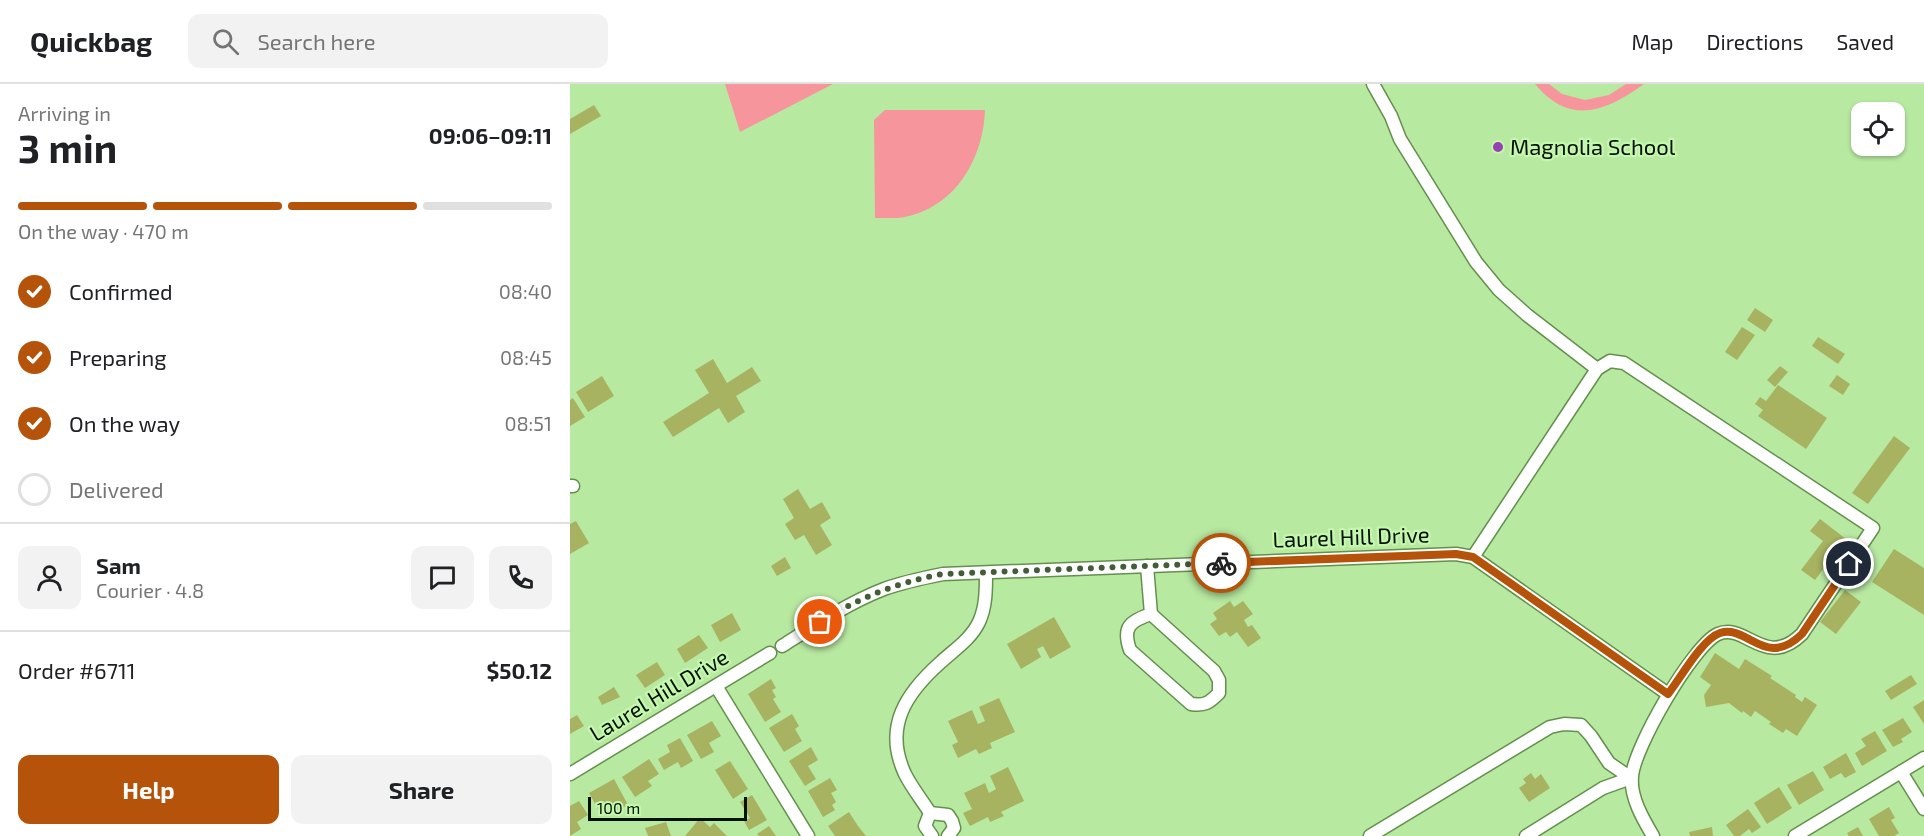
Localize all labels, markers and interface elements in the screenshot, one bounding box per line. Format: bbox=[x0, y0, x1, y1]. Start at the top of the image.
search box bbox=[188, 14, 608, 68]
text: Quickbag bbox=[30, 24, 152, 58]
icon: search bbox=[209, 25, 242, 58]
text: Search here bbox=[257, 28, 376, 54]
text: Map bbox=[1631, 29, 1674, 54]
text: Directions bbox=[1707, 29, 1803, 54]
text: Saved bbox=[1836, 29, 1894, 54]
text: Arriving in bbox=[18, 101, 111, 125]
map controls bbox=[1851, 102, 1905, 156]
button: locate bbox=[1851, 102, 1905, 156]
text: 09:06–09:11 bbox=[429, 122, 552, 148]
text: 3 min bbox=[18, 124, 117, 171]
place label: Magnolia School bbox=[1510, 133, 1676, 159]
marker: Magnolia School bbox=[1491, 140, 1505, 154]
text: On the way · 470 m bbox=[18, 219, 189, 243]
icon: check bbox=[18, 275, 51, 308]
text: Confirmed bbox=[69, 278, 173, 304]
text: 08:40 bbox=[499, 279, 552, 303]
icon: check bbox=[18, 341, 51, 374]
text: Preparing bbox=[69, 344, 167, 370]
text: 08:45 bbox=[500, 345, 552, 369]
icon: check bbox=[18, 407, 51, 440]
text: On the way bbox=[69, 410, 180, 436]
text: 08:51 bbox=[504, 411, 552, 435]
text: Delivered bbox=[69, 476, 164, 502]
street label: Laurel Hill Drive bbox=[1272, 520, 1430, 552]
courier bbox=[1191, 533, 1251, 593]
pin bbox=[1823, 538, 1874, 589]
button: person bbox=[18, 546, 81, 609]
button: chat bbox=[411, 546, 474, 609]
button: phone bbox=[489, 546, 552, 609]
icon: bike bbox=[1205, 547, 1238, 580]
icon: home bbox=[1832, 547, 1865, 580]
text: Sam bbox=[96, 552, 141, 578]
text: Courier · 4.8 bbox=[96, 578, 204, 602]
pin bbox=[794, 596, 845, 647]
icon: bag bbox=[803, 605, 836, 638]
street label: Laurel Hill Drive bbox=[585, 643, 732, 746]
text: Order #6711 bbox=[18, 657, 135, 683]
text: $50.12 bbox=[487, 657, 552, 683]
button: Help bbox=[18, 755, 279, 824]
button: Share bbox=[291, 755, 552, 824]
scale bar bbox=[588, 794, 747, 822]
text: 100 m bbox=[597, 798, 640, 817]

